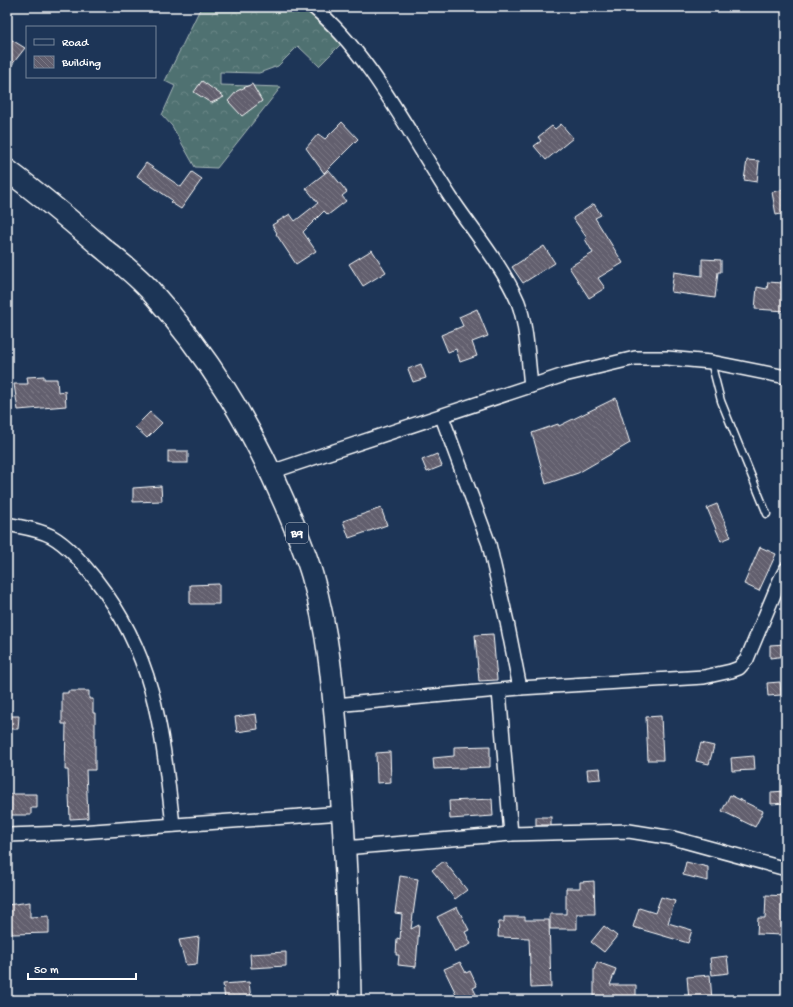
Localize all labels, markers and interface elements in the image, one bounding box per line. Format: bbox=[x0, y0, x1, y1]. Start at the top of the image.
legend bbox=[26, 26, 156, 78]
text: Road bbox=[62, 37, 89, 51]
text: Building bbox=[61, 57, 101, 71]
road number: B9 bbox=[286, 523, 308, 543]
scale bar bbox=[28, 955, 136, 981]
text: 50 m bbox=[34, 964, 59, 978]

